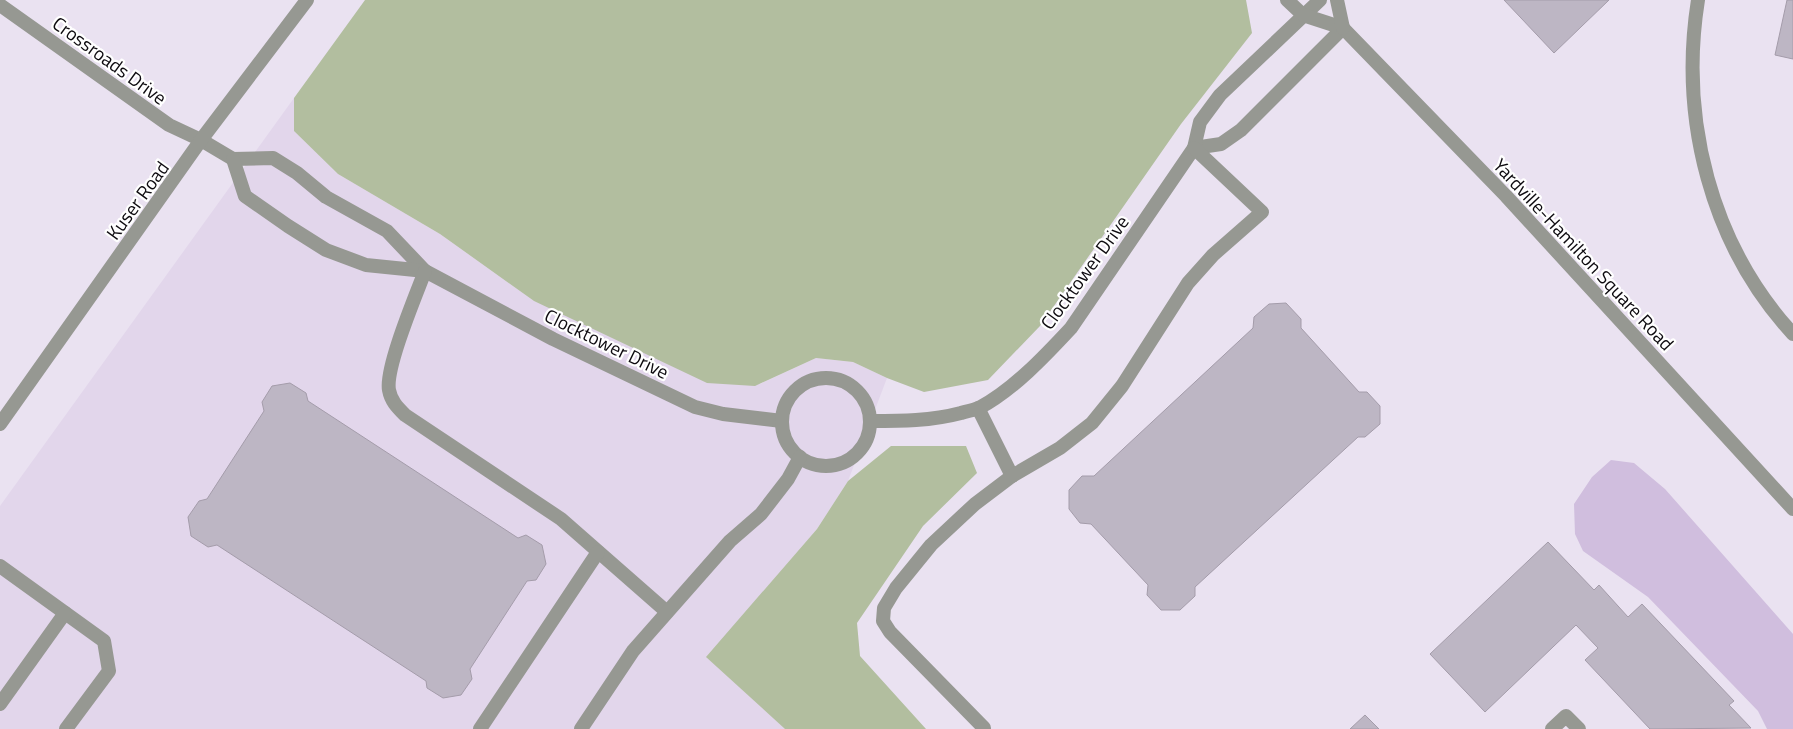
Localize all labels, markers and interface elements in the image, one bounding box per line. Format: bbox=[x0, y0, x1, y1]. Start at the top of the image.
street label: Crossroads Drive bbox=[47, 9, 173, 111]
street label: Yardville-Hamilton Square Road bbox=[1487, 151, 1681, 357]
street label: Kuser Road bbox=[99, 155, 175, 245]
street label: Clocktower Drive bbox=[1033, 209, 1135, 335]
street label: Clocktower Drive bbox=[540, 300, 674, 386]

